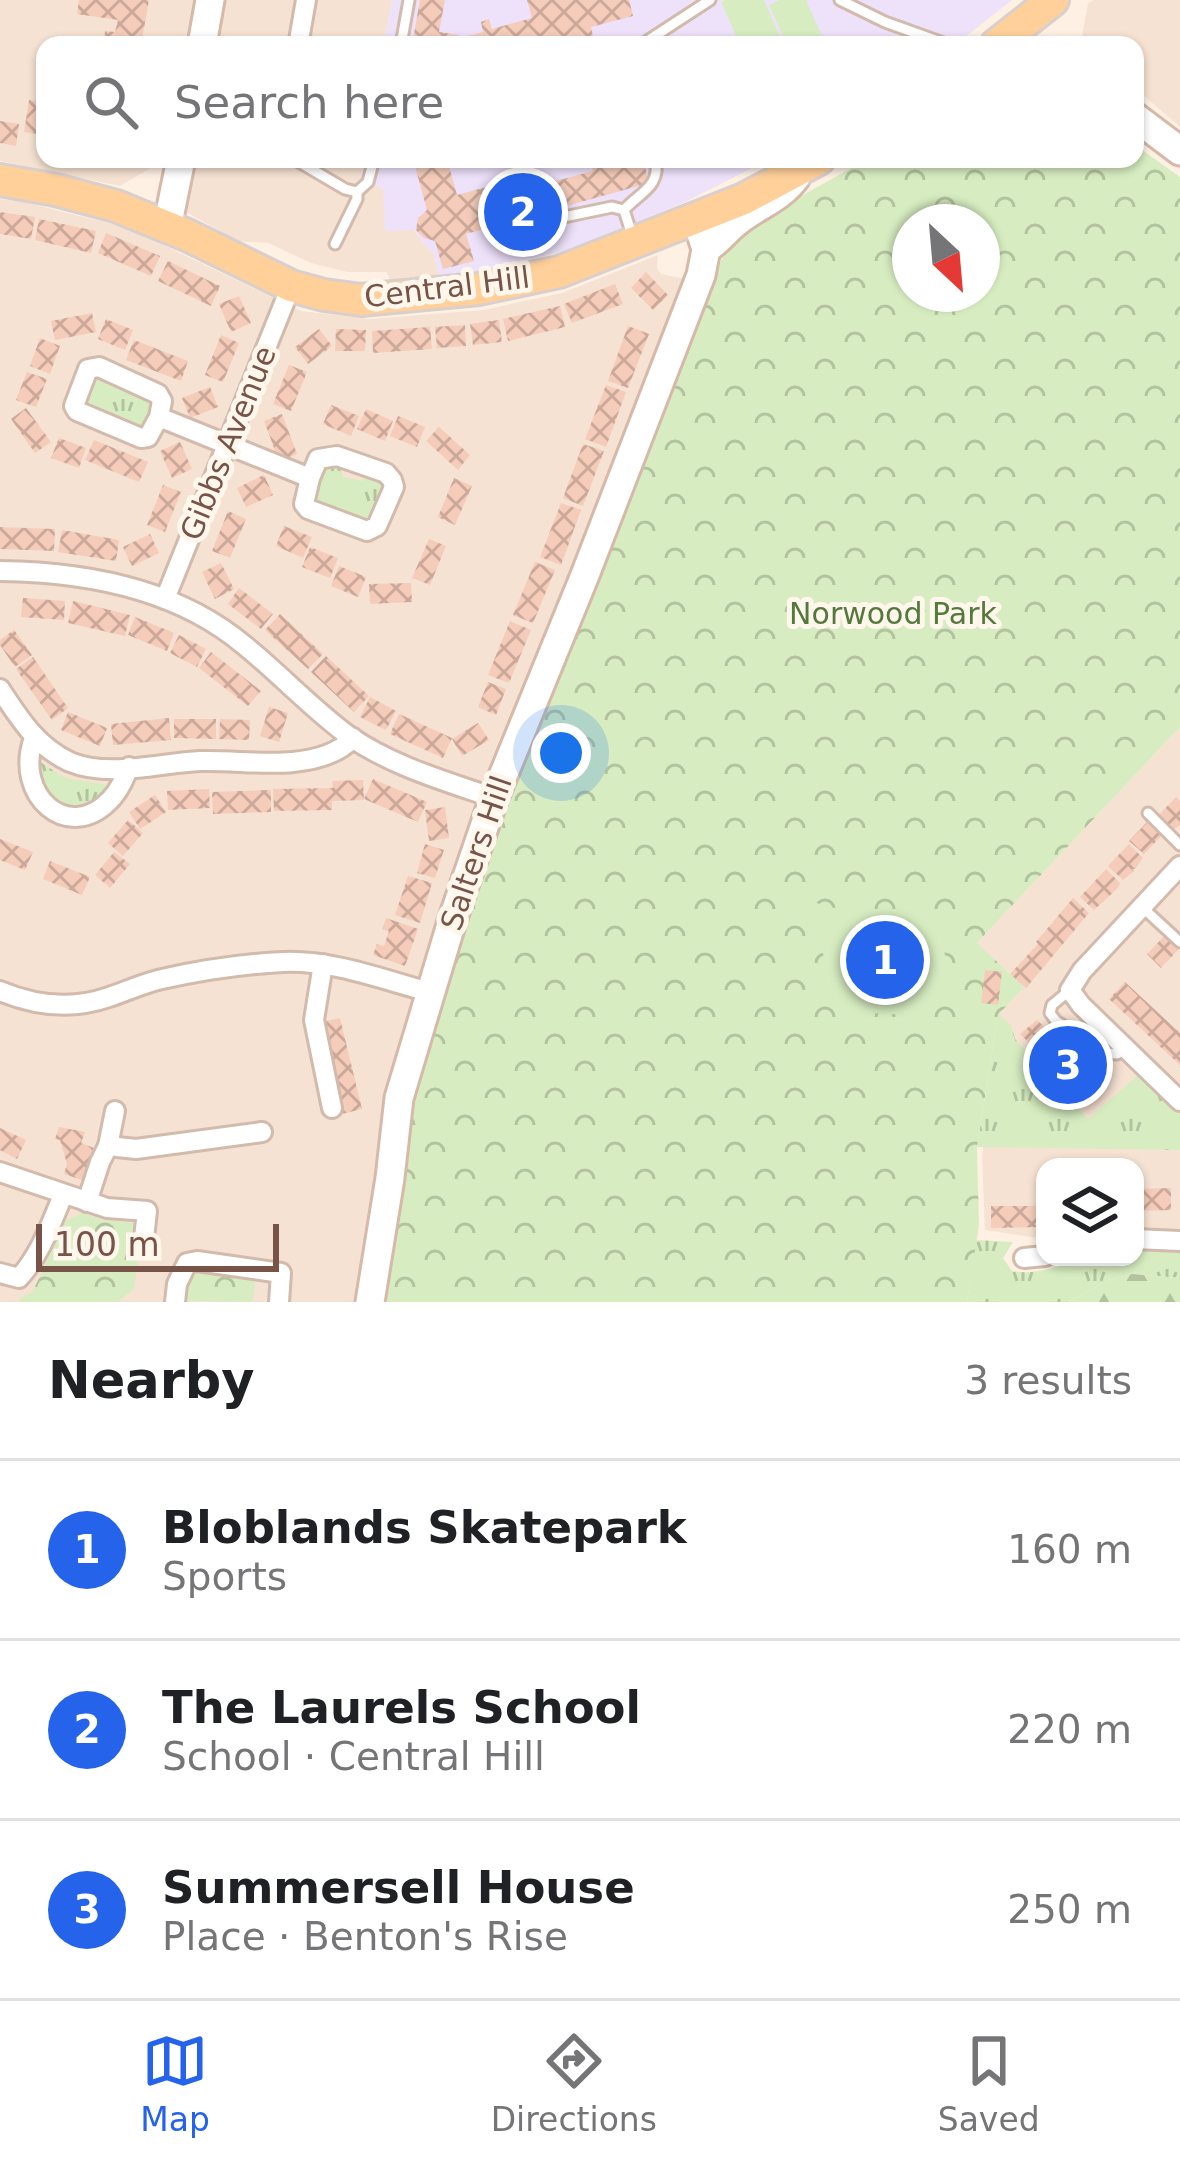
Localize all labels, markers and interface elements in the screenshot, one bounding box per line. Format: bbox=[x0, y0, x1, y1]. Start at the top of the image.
search box bbox=[36, 36, 1144, 168]
icon: search bbox=[78, 69, 144, 135]
text: Search here bbox=[174, 76, 444, 129]
pin: 2 bbox=[484, 167, 562, 257]
north arrow bbox=[892, 204, 1000, 312]
street label: Central Hill bbox=[362, 259, 532, 315]
street label: Gibbs Avenue bbox=[173, 341, 283, 545]
park label: Norwood Park bbox=[789, 596, 998, 631]
your location bbox=[531, 723, 591, 783]
street label: Salters Hill bbox=[433, 771, 519, 935]
pin: 1 bbox=[846, 915, 924, 1005]
pin: 3 bbox=[1029, 1020, 1107, 1110]
map controls bbox=[1036, 1158, 1144, 1266]
button: layers bbox=[1036, 1158, 1144, 1266]
scale bar bbox=[36, 1218, 279, 1271]
text: 100 m bbox=[54, 1225, 160, 1264]
text: Nearby bbox=[48, 1351, 255, 1410]
text: 3 results bbox=[964, 1358, 1132, 1403]
text: Bloblands Skatepark bbox=[162, 1501, 687, 1554]
text: 1 bbox=[73, 1527, 101, 1572]
text: 160 m bbox=[1007, 1527, 1132, 1572]
text: Sports bbox=[162, 1554, 287, 1599]
text: The Laurels School bbox=[162, 1681, 641, 1734]
text: 2 bbox=[73, 1707, 101, 1752]
text: 220 m bbox=[1007, 1707, 1132, 1752]
text: School · Central Hill bbox=[162, 1734, 545, 1779]
text: Summersell House bbox=[162, 1861, 635, 1914]
text: 3 bbox=[73, 1887, 101, 1932]
text: 250 m bbox=[1007, 1887, 1132, 1932]
text: Place · Benton's Rise bbox=[162, 1914, 568, 1959]
tab: Map bbox=[140, 2028, 210, 2139]
tab: Directions bbox=[491, 2028, 657, 2139]
tab: Saved bbox=[938, 2028, 1040, 2139]

